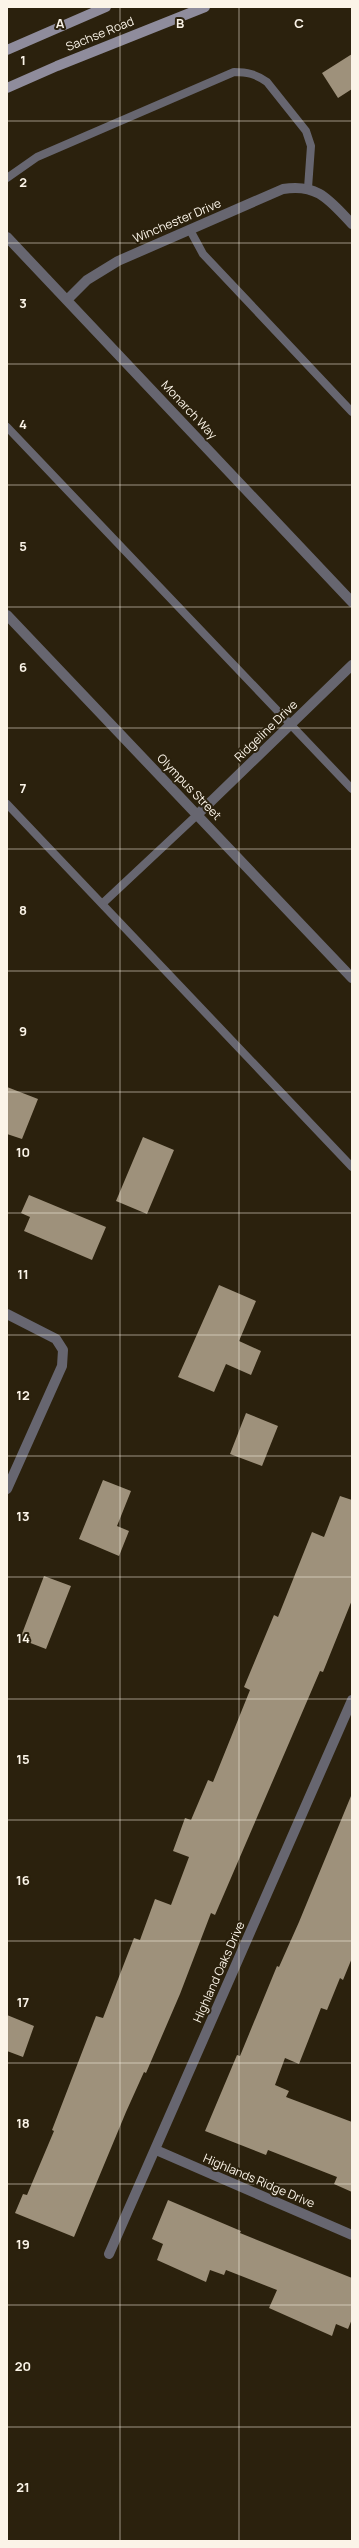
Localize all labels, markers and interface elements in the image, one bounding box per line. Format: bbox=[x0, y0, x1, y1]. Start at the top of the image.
street label: Sachse Road bbox=[63, 12, 136, 55]
text: A bbox=[56, 14, 65, 32]
text: B bbox=[176, 14, 184, 32]
text: C bbox=[294, 14, 304, 32]
text: 1 bbox=[20, 51, 26, 69]
text: 2 bbox=[19, 173, 27, 191]
street label: Winchester Drive bbox=[130, 194, 224, 247]
text: 3 bbox=[19, 294, 27, 312]
street label: Monarch Way bbox=[158, 377, 222, 443]
text: 4 bbox=[19, 415, 27, 433]
text: 5 bbox=[19, 537, 27, 555]
text: 6 bbox=[19, 658, 27, 676]
street label: Ridgeline Drive bbox=[230, 696, 301, 765]
street label: Olympus Street bbox=[153, 750, 226, 824]
text: 7 bbox=[20, 779, 27, 797]
text: 8 bbox=[19, 901, 27, 919]
text: 9 bbox=[19, 1022, 27, 1040]
text: 10 bbox=[16, 1143, 30, 1161]
text: 11 bbox=[17, 1265, 29, 1283]
text: 12 bbox=[16, 1386, 30, 1404]
text: 13 bbox=[16, 1507, 30, 1525]
text: 14 bbox=[16, 1629, 30, 1647]
text: 15 bbox=[16, 1750, 30, 1768]
text: 16 bbox=[16, 1871, 30, 1889]
street label: Highland Oaks Drive bbox=[189, 1918, 249, 2025]
text: 17 bbox=[17, 1993, 29, 2011]
text: 18 bbox=[16, 2114, 30, 2132]
street label: Highlands Ridge Drive bbox=[201, 2149, 318, 2212]
text: 19 bbox=[16, 2235, 30, 2253]
text: 20 bbox=[15, 2357, 31, 2375]
text: 21 bbox=[16, 2478, 30, 2496]

